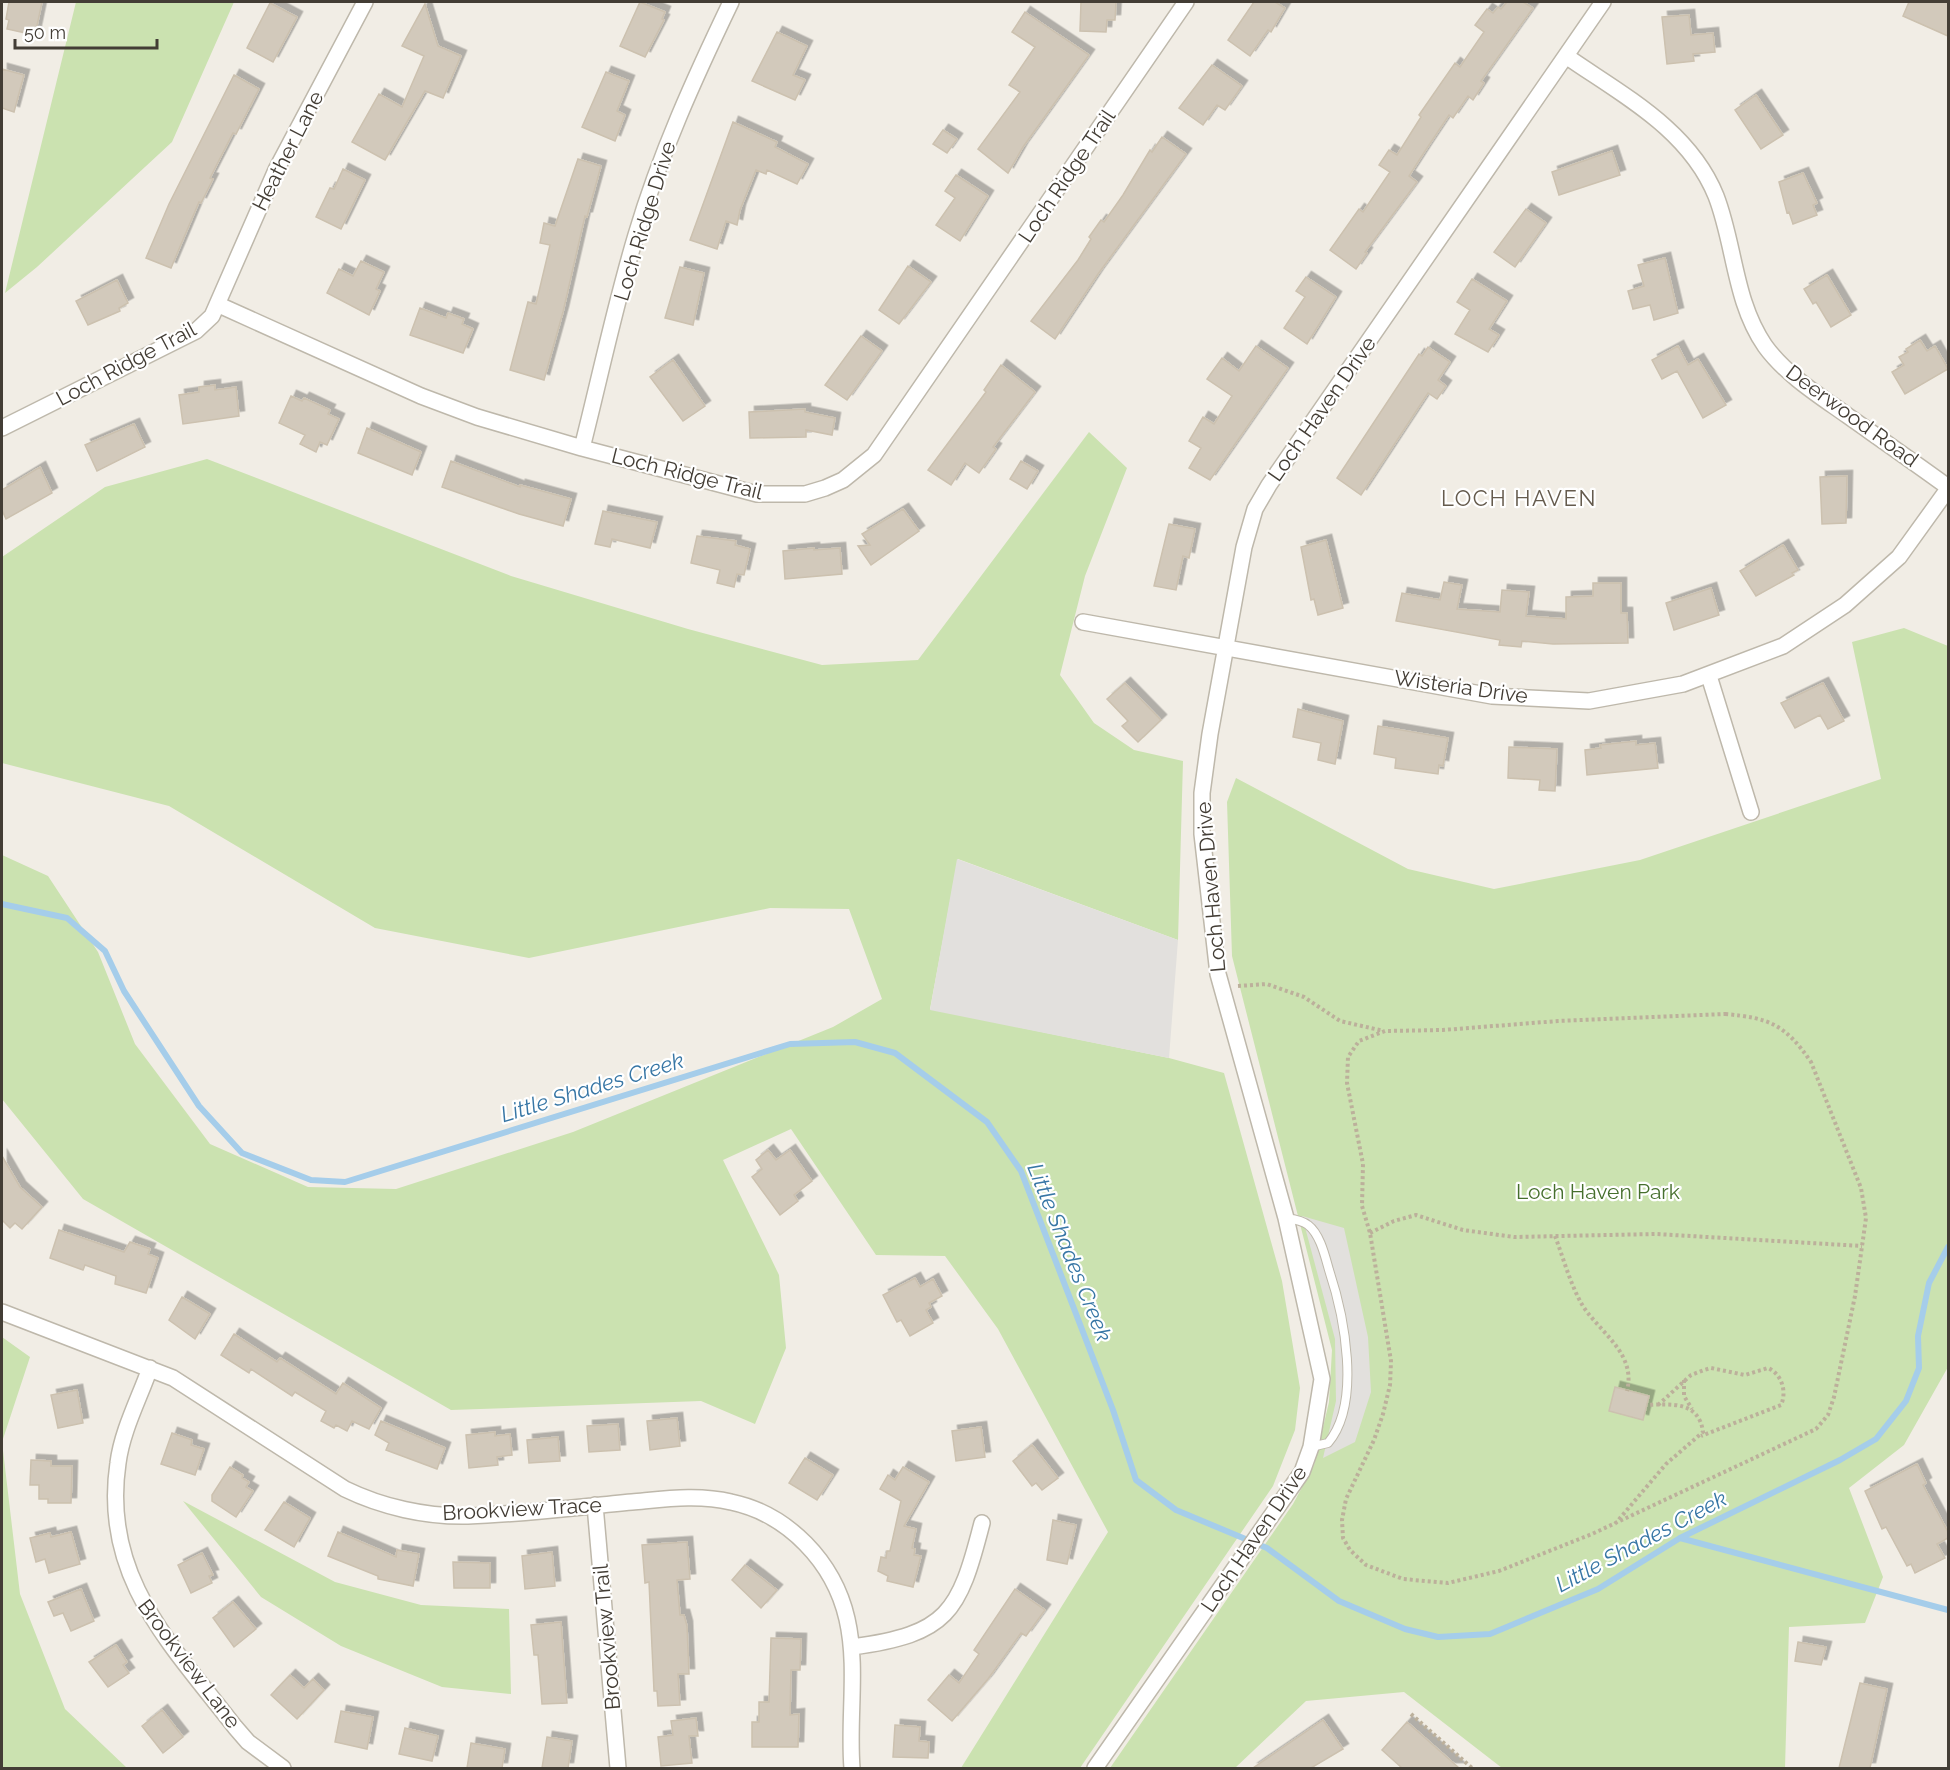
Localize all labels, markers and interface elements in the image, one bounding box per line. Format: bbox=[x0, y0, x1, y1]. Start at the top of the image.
scale bar bbox=[15, 12, 158, 50]
text: 50 m bbox=[24, 22, 66, 43]
street label: Heather Lane bbox=[247, 87, 328, 215]
street label: Loch Ridge Trail bbox=[1013, 104, 1120, 247]
street label: Loch Ridge Drive bbox=[608, 138, 681, 304]
street label: Loch Ridge Trail bbox=[52, 316, 200, 411]
street label: Loch Haven Drive bbox=[1262, 332, 1381, 486]
street label: Deerwood Road bbox=[1781, 359, 1923, 472]
street label: Loch Ridge Trail bbox=[609, 443, 766, 504]
district label: LOCH HAVEN bbox=[1441, 485, 1597, 511]
street label: Wisteria Drive bbox=[1393, 665, 1530, 708]
street label: Loch Haven Drive bbox=[1191, 801, 1230, 973]
water label: Little Shades Creek bbox=[497, 1047, 687, 1127]
water label: Little Shades Creek bbox=[1022, 1159, 1118, 1345]
park label: Loch Haven Park bbox=[1516, 1179, 1680, 1204]
street label: Loch Haven Drive bbox=[1195, 1461, 1312, 1617]
water label: Little Shades Creek bbox=[1551, 1485, 1731, 1597]
street label: Brookview Trace bbox=[442, 1492, 602, 1525]
street label: Brookview Trail bbox=[588, 1563, 625, 1711]
street label: Brookview Lane bbox=[133, 1594, 246, 1733]

